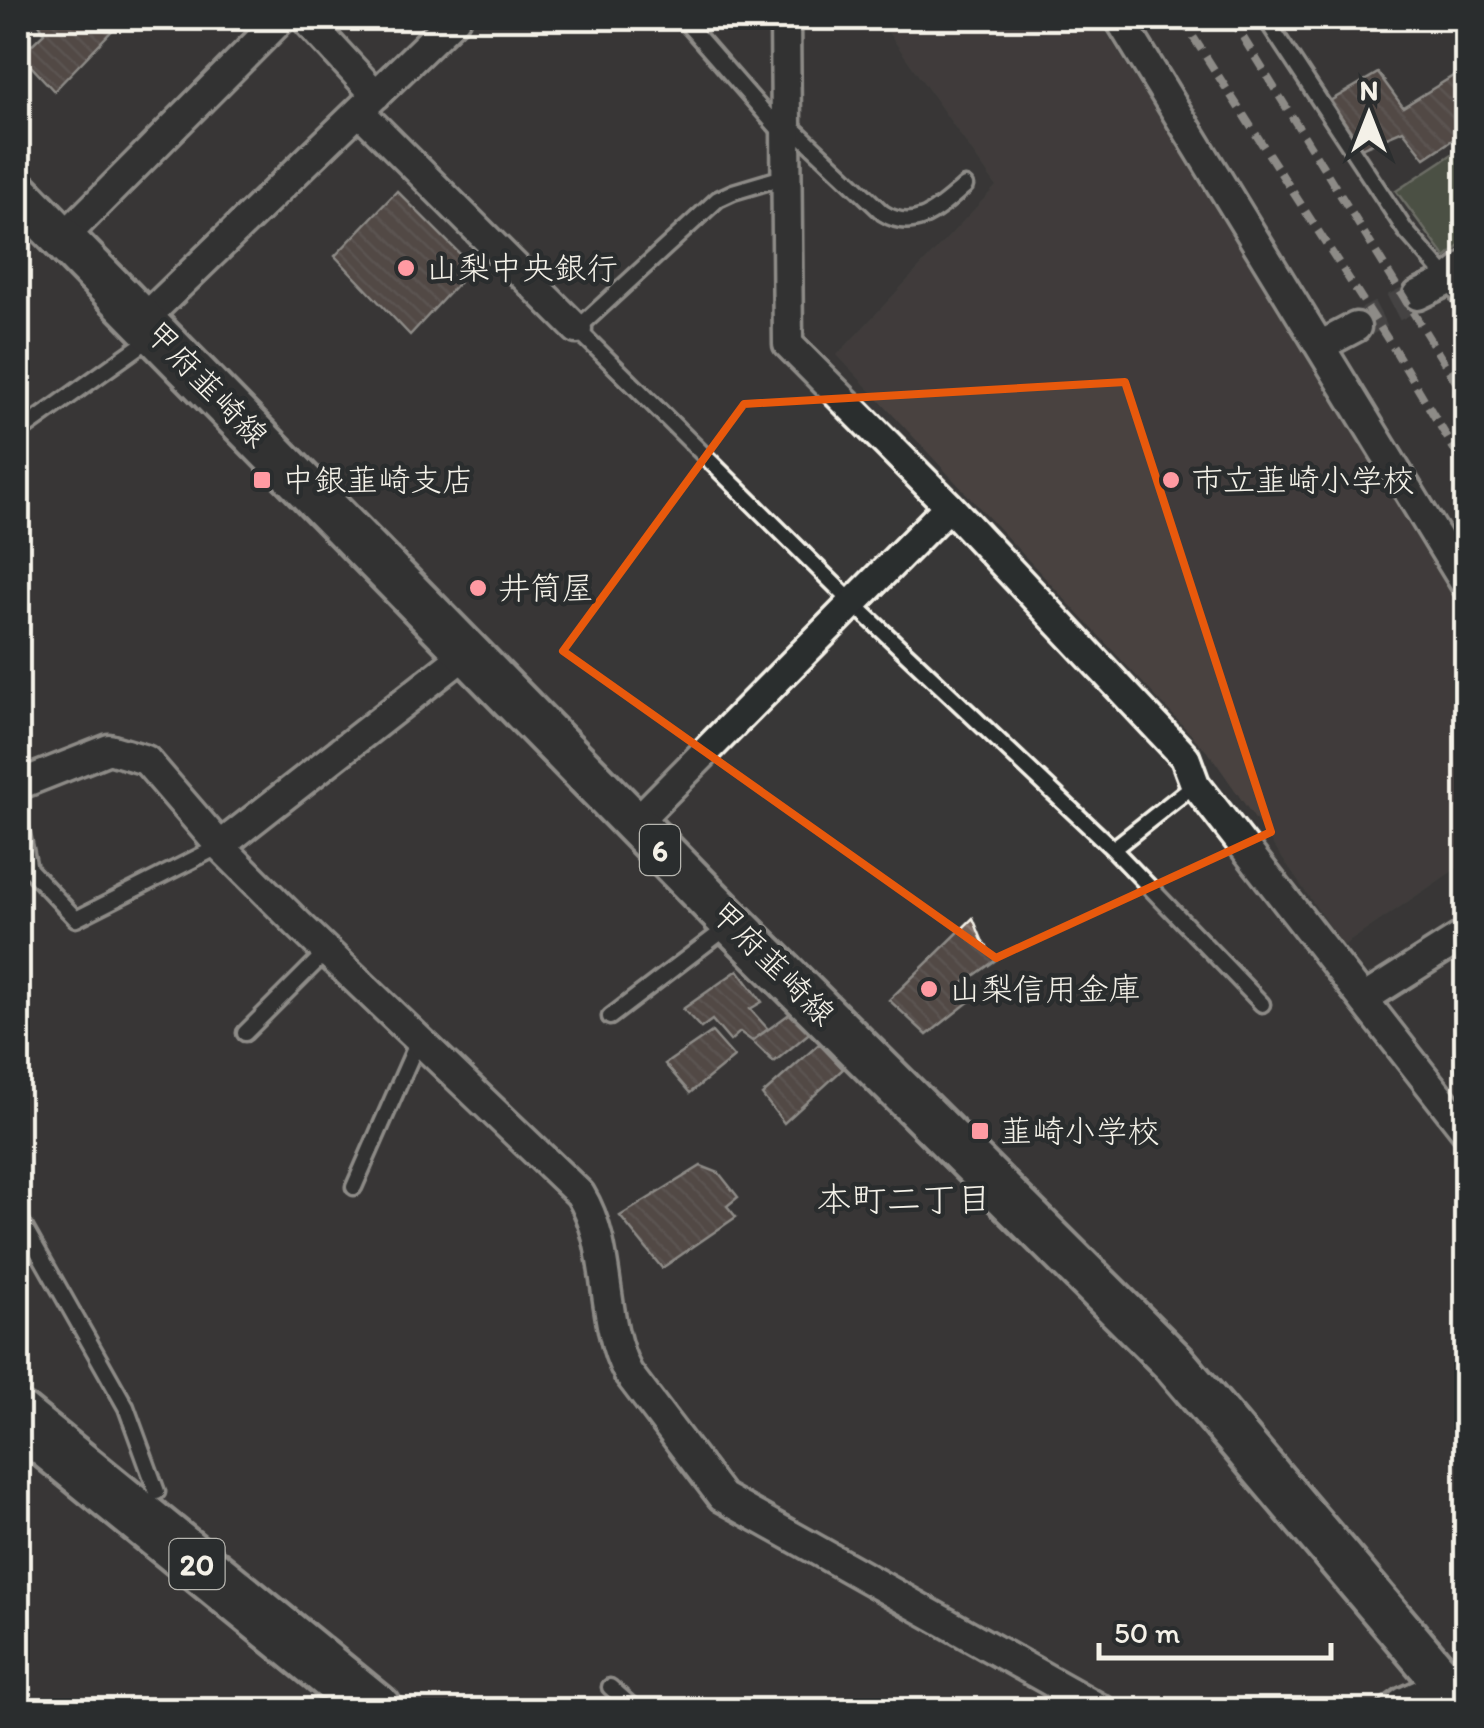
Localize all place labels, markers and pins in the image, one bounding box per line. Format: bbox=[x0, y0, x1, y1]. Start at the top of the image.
place label: 山梨中央銀行 bbox=[426, 249, 618, 287]
marker: 山梨中央銀行 bbox=[395, 257, 417, 279]
place label: 中銀韮崎支店 bbox=[282, 461, 474, 499]
place label: 市立韮崎小学校 bbox=[1191, 461, 1415, 499]
marker: 中銀韮崎支店 bbox=[251, 469, 273, 491]
marker: 市立韮崎小学校 bbox=[1160, 469, 1182, 491]
place label: 井筒屋 bbox=[498, 569, 594, 607]
marker: 井筒屋 bbox=[467, 577, 489, 599]
place label: 山梨信用金庫 bbox=[949, 970, 1141, 1008]
marker: 山梨信用金庫 bbox=[918, 978, 940, 1000]
place label: 韮崎小学校 bbox=[1000, 1112, 1160, 1150]
marker: 韮崎小学校 bbox=[969, 1120, 991, 1142]

